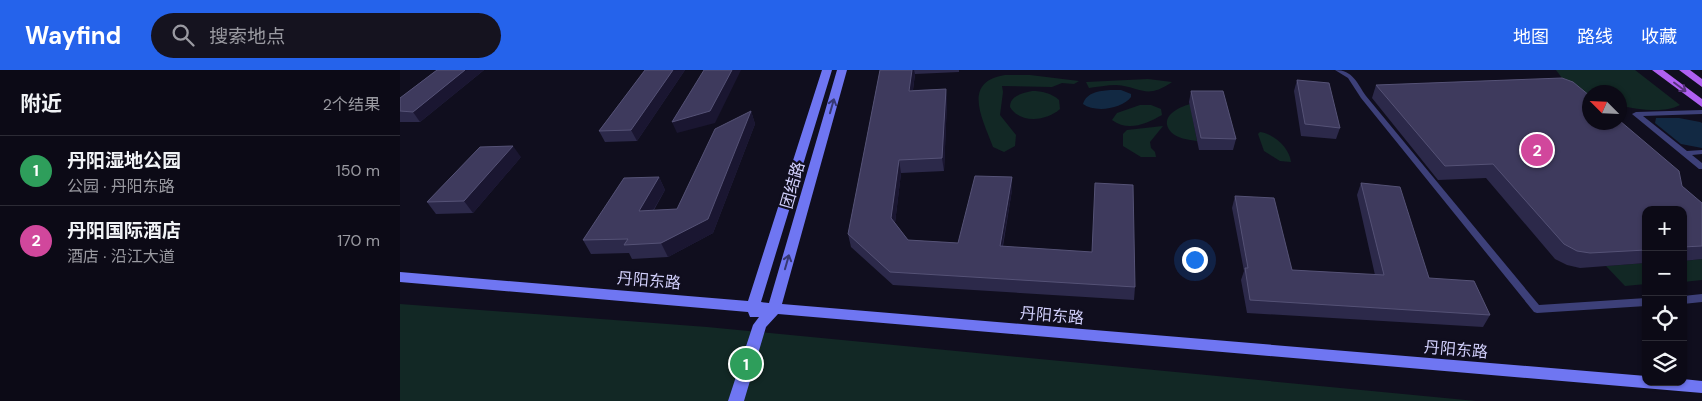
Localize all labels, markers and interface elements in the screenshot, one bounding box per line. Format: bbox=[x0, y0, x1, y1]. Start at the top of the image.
search box bbox=[151, 13, 501, 58]
text: Wayfind bbox=[25, 20, 121, 51]
icon: search bbox=[169, 21, 197, 49]
text: 搜索地点 bbox=[209, 24, 285, 49]
text: 地图 bbox=[1513, 25, 1549, 49]
text: 路线 bbox=[1577, 25, 1613, 49]
text: 收藏 bbox=[1641, 25, 1677, 49]
one-way arrow bbox=[1673, 82, 1687, 92]
north arrow bbox=[1582, 85, 1627, 130]
text: 附近 bbox=[20, 90, 62, 118]
text: 2个结果 bbox=[323, 94, 380, 115]
one-way arrow bbox=[828, 98, 837, 114]
pin: 2 bbox=[1521, 131, 1553, 169]
text: 丹阳湿地公园 bbox=[67, 148, 181, 173]
street label: 团结路 bbox=[776, 159, 809, 211]
text: 1 bbox=[33, 160, 39, 181]
text: 150 m bbox=[336, 160, 380, 181]
text: 公园 · 丹阳东路 bbox=[67, 176, 175, 197]
map controls bbox=[1642, 206, 1687, 386]
button: + bbox=[1642, 206, 1687, 251]
text: 丹阳国际酒店 bbox=[67, 218, 181, 243]
text: 2 bbox=[31, 230, 41, 251]
text: 170 m bbox=[337, 230, 380, 251]
text: 酒店 · 沿江大道 bbox=[67, 246, 175, 267]
your location bbox=[1182, 247, 1208, 273]
button: − bbox=[1642, 251, 1687, 296]
one-way arrow bbox=[783, 254, 793, 270]
street label: 丹阳东路 bbox=[616, 267, 682, 294]
button: locate bbox=[1642, 296, 1687, 341]
street label: 丹阳东路 bbox=[1019, 302, 1085, 329]
street label: 丹阳东路 bbox=[1423, 336, 1489, 363]
button: layers bbox=[1642, 341, 1687, 386]
pin: 1 bbox=[730, 345, 762, 383]

